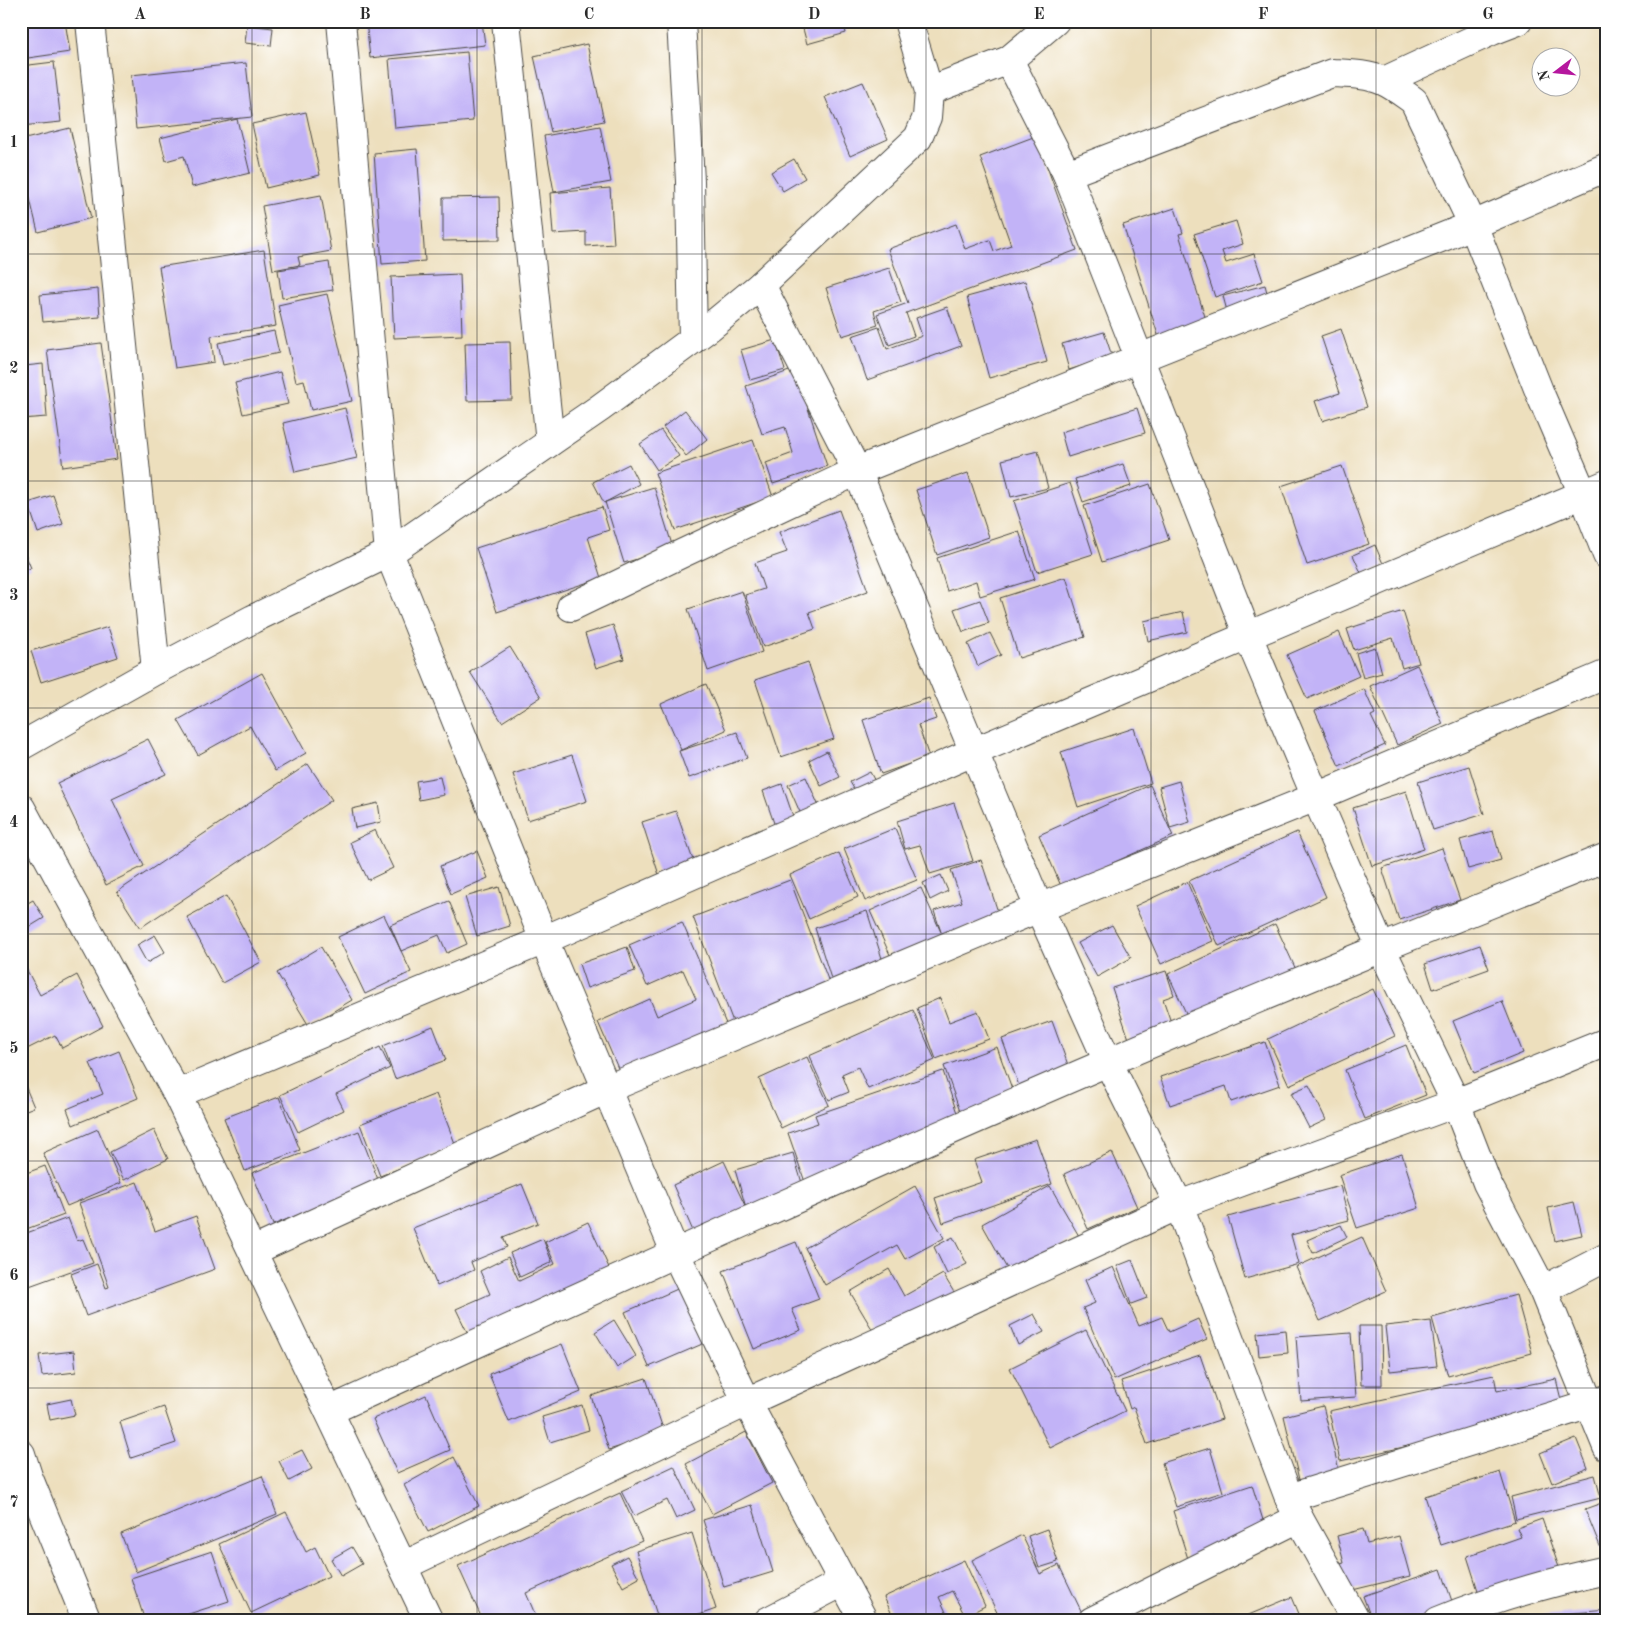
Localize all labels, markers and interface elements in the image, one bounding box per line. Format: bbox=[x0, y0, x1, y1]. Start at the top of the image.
text: A bbox=[134, 7, 146, 23]
text: B bbox=[359, 7, 371, 23]
text: C bbox=[584, 7, 594, 23]
text: D bbox=[808, 7, 820, 23]
text: E bbox=[1033, 7, 1045, 23]
text: F bbox=[1258, 7, 1269, 23]
text: G bbox=[1482, 7, 1494, 23]
north arrow bbox=[1530, 48, 1580, 98]
text: N bbox=[1536, 68, 1553, 82]
text: 1 bbox=[9, 135, 19, 151]
text: 2 bbox=[9, 361, 19, 377]
text: 3 bbox=[9, 588, 19, 604]
text: 4 bbox=[9, 815, 19, 831]
text: 5 bbox=[9, 1041, 19, 1057]
text: 6 bbox=[9, 1268, 19, 1284]
text: 7 bbox=[9, 1495, 19, 1511]

